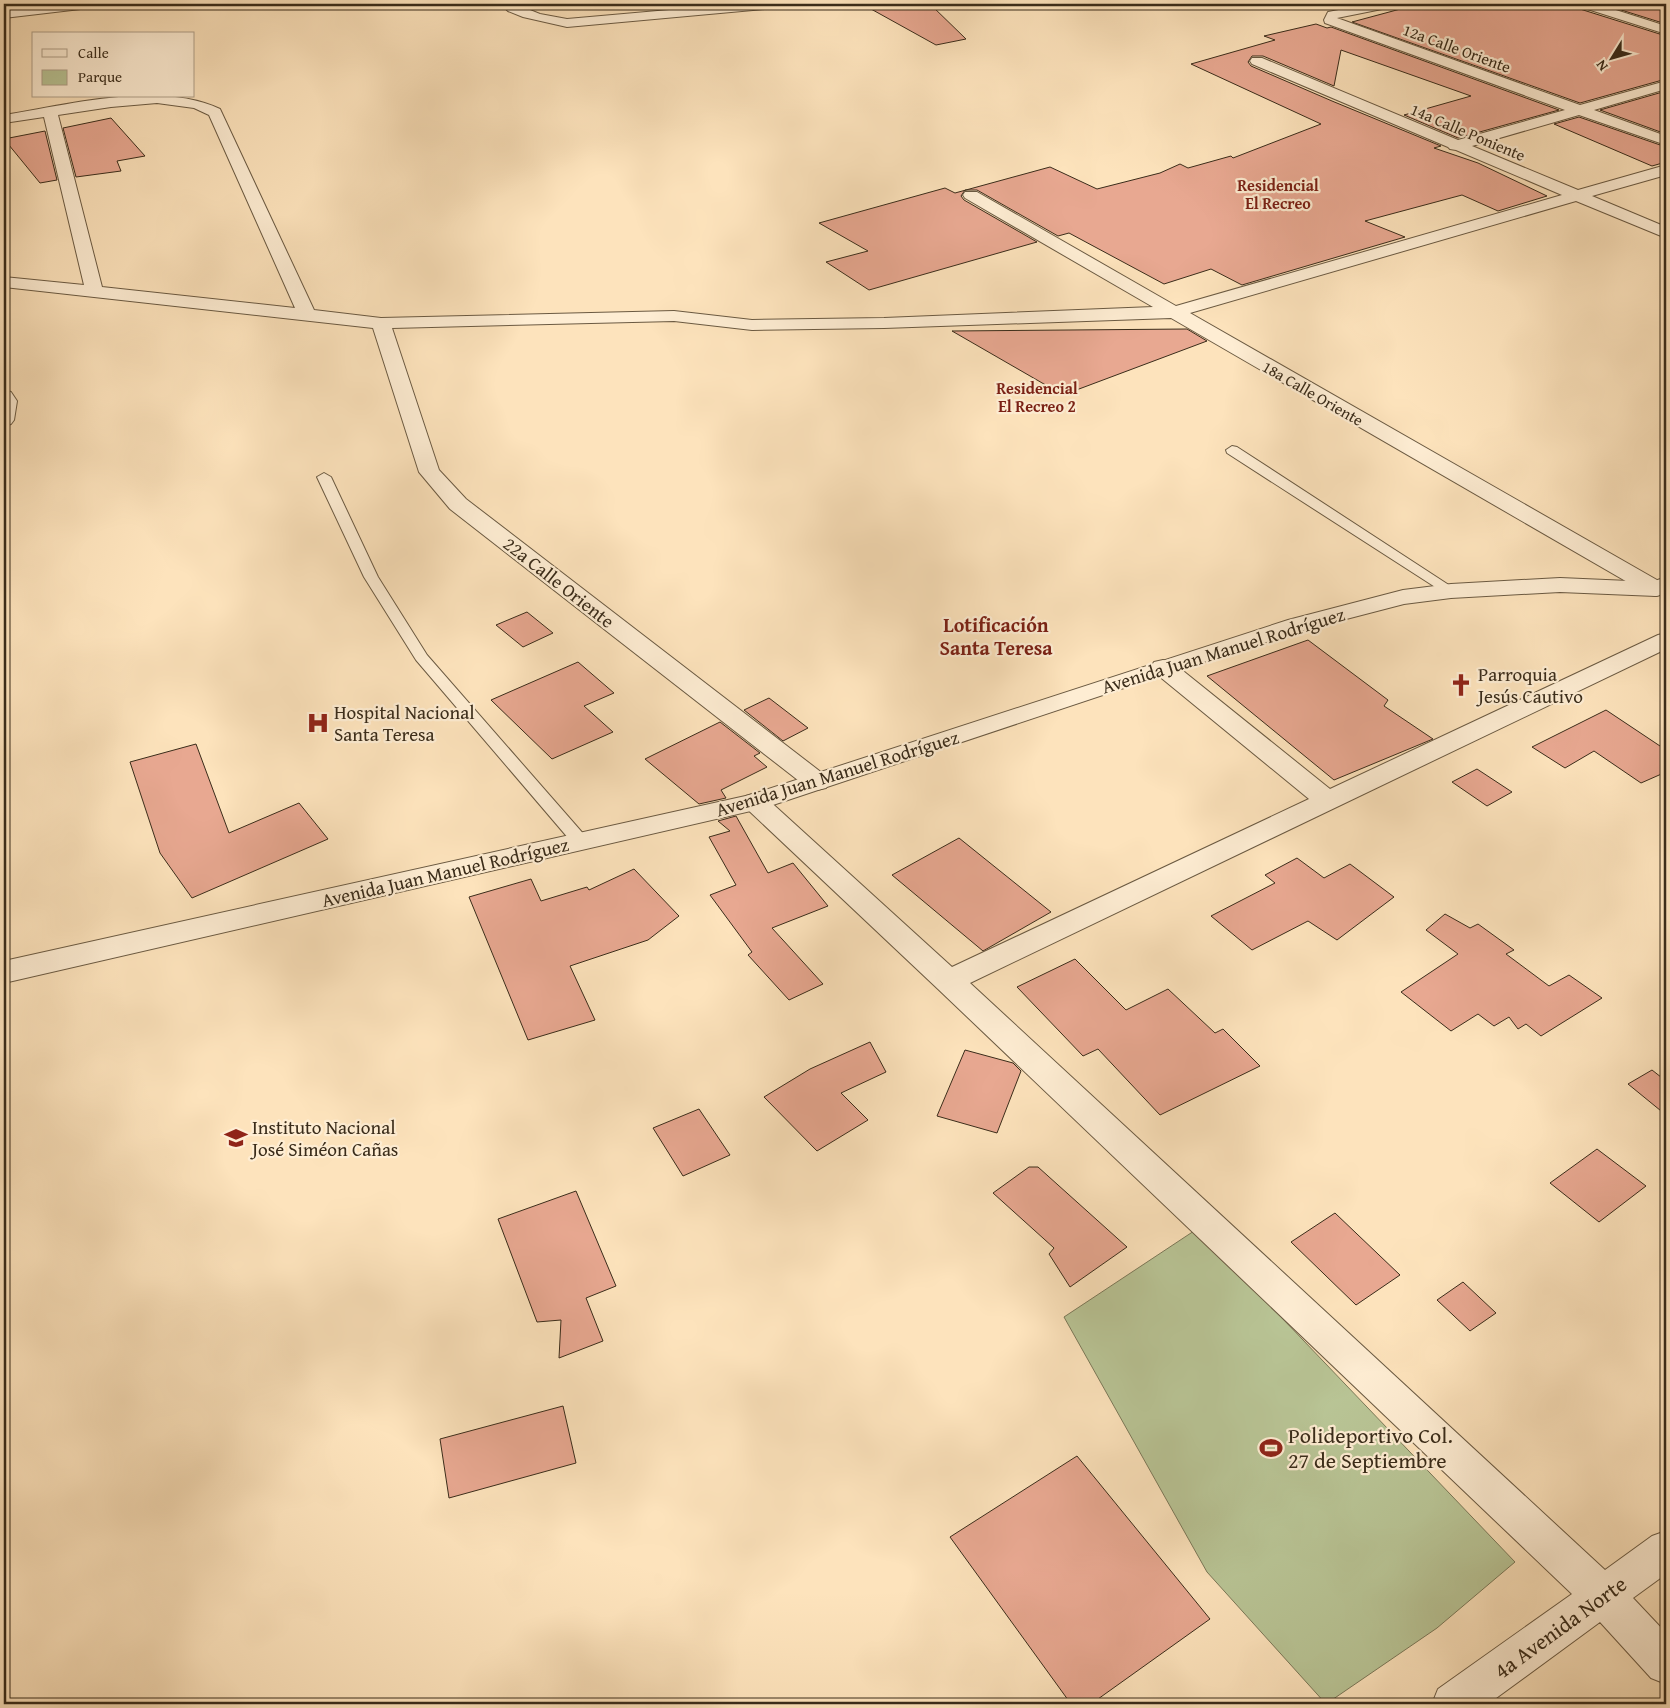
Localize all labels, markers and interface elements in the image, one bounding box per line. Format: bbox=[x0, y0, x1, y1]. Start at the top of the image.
street label: 12a Calle Oriente bbox=[1400, 17, 1514, 79]
legend bbox=[32, 32, 195, 98]
north arrow bbox=[1588, 32, 1638, 82]
text: Calle bbox=[78, 42, 109, 63]
text: N bbox=[1590, 56, 1612, 76]
text: Parque bbox=[78, 66, 122, 87]
street label: 14a Calle Poniente bbox=[1407, 97, 1529, 167]
district label: Residencial El Recreo bbox=[1237, 173, 1319, 215]
street label: 18a Calle Oriente bbox=[1258, 354, 1368, 432]
district label: Residencial El Recreo 2 bbox=[996, 376, 1078, 418]
street label: 22a Calle Oriente bbox=[497, 530, 621, 634]
street label: Avenida Juan Manuel Rodríguez bbox=[1098, 600, 1348, 700]
district label: Lotificación Santa Teresa bbox=[939, 610, 1053, 662]
place label: Parroquia Jesús Cautivo bbox=[1476, 660, 1583, 710]
church icon: Parroquia Jesús Cautivo bbox=[1448, 672, 1474, 698]
place label: Hospital Nacional Santa Teresa bbox=[334, 698, 474, 748]
hospital icon: Hospital Nacional Santa Teresa bbox=[305, 710, 331, 736]
street label: Avenida Juan Manuel Rodríguez bbox=[712, 723, 962, 823]
street label: Avenida Juan Manuel Rodríguez bbox=[319, 830, 571, 914]
place label: Instituto Nacional José Siméon Cañas bbox=[250, 1113, 398, 1163]
school or university icon: Instituto Nacional José Siméon Cañas bbox=[223, 1125, 249, 1151]
place label: Polideportivo Col. 27 de Septiembre bbox=[1288, 1419, 1453, 1476]
sports icon: Polideportivo Col. 27 de Septiembre bbox=[1258, 1435, 1284, 1461]
street label: 4a Avenida Norte bbox=[1487, 1568, 1633, 1686]

